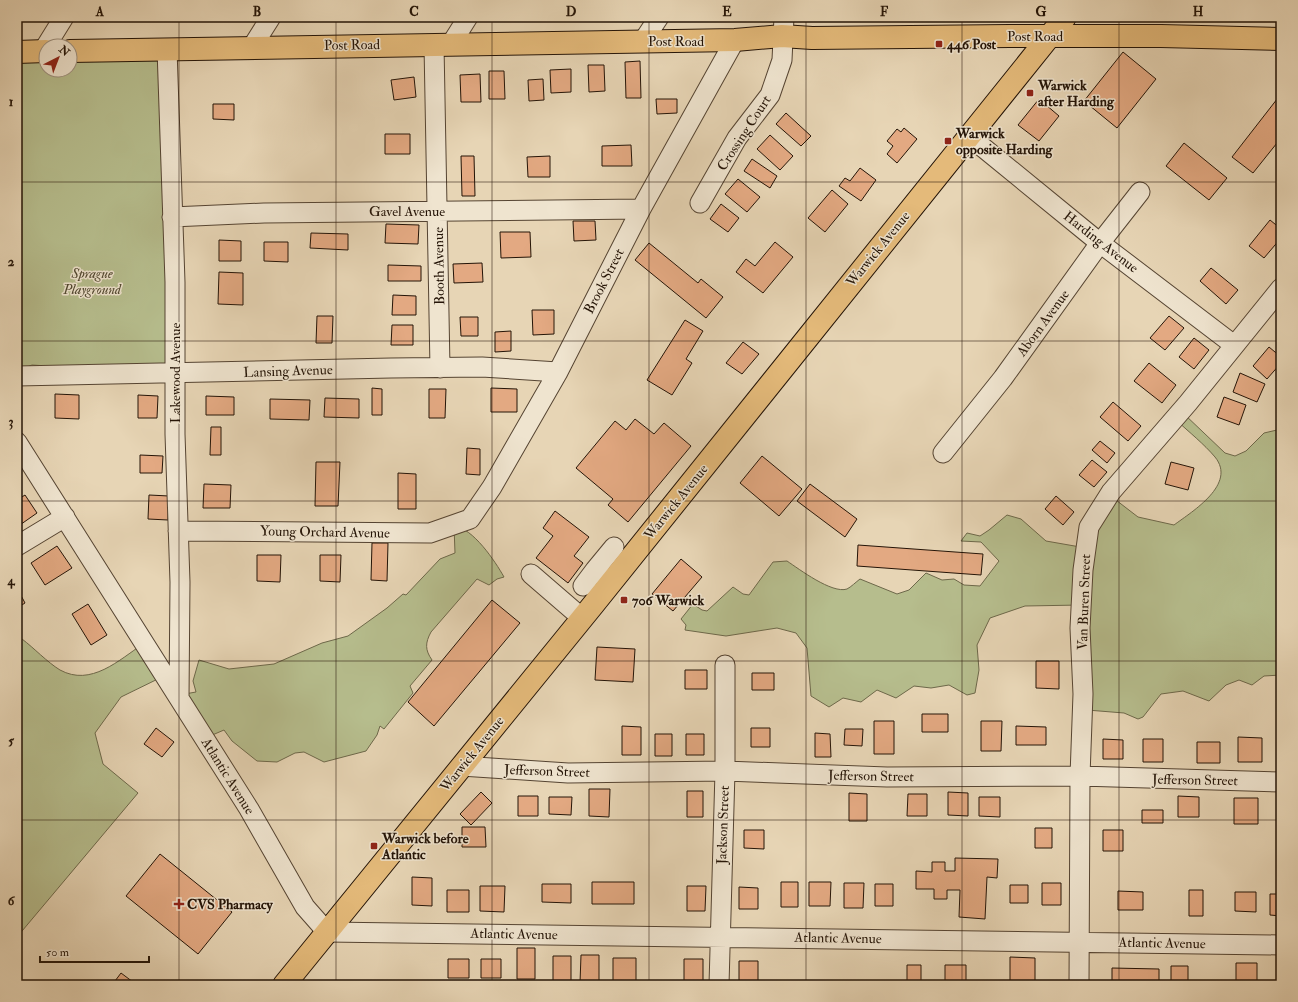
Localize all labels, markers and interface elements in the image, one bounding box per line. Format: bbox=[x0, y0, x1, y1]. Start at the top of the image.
text: A bbox=[95, 4, 105, 20]
text: B bbox=[253, 4, 261, 20]
text: C bbox=[409, 4, 419, 20]
text: D bbox=[566, 4, 577, 20]
text: E bbox=[722, 4, 732, 20]
text: F bbox=[880, 4, 889, 20]
text: G bbox=[1036, 4, 1047, 20]
text: H bbox=[1193, 4, 1204, 20]
street label: Post Road bbox=[1007, 28, 1063, 45]
street label: Post Road bbox=[648, 33, 704, 50]
street label: Post Road bbox=[324, 36, 380, 54]
place label: 446 Post bbox=[946, 36, 996, 53]
north arrow bbox=[38, 38, 78, 78]
marker: 446 Post bbox=[934, 39, 944, 49]
text: N bbox=[56, 42, 73, 60]
place label: Warwick after Harding bbox=[1037, 77, 1115, 111]
marker: Warwick after Harding bbox=[1025, 88, 1035, 98]
street label: Crossing Court bbox=[713, 92, 775, 174]
text: 1 bbox=[9, 94, 14, 110]
place label: Warwick opposite Harding bbox=[955, 125, 1054, 159]
marker: Warwick opposite Harding bbox=[943, 136, 953, 146]
street label: Gavel Avenue bbox=[369, 203, 445, 220]
street label: Harding Avenue bbox=[1060, 207, 1142, 277]
street label: Warwick Avenue bbox=[842, 208, 914, 291]
street label: Booth Avenue bbox=[430, 227, 448, 305]
street label: Brook Street bbox=[580, 245, 628, 317]
text: 2 bbox=[8, 254, 15, 270]
park label: Sprague Playground bbox=[62, 265, 122, 298]
street label: Aborn Avenue bbox=[1012, 286, 1073, 361]
street label: Lakewood Avenue bbox=[167, 323, 184, 423]
street label: Lansing Avenue bbox=[243, 361, 333, 381]
text: 3 bbox=[9, 414, 14, 430]
street label: Warwick Avenue bbox=[640, 461, 712, 544]
street label: Young Orchard Avenue bbox=[260, 522, 390, 542]
street label: Van Buren Street bbox=[1074, 553, 1094, 650]
text: 4 bbox=[6, 573, 15, 589]
place label: 706 Warwick bbox=[632, 592, 704, 609]
marker: 706 Warwick bbox=[619, 595, 629, 605]
street label: Warwick Avenue bbox=[436, 713, 508, 796]
text: 5 bbox=[8, 733, 14, 749]
street label: Atlantic Avenue bbox=[197, 734, 258, 818]
street label: Jefferson Street bbox=[503, 761, 591, 781]
street label: Jefferson Street bbox=[827, 767, 914, 785]
street label: Jefferson Street bbox=[1151, 771, 1238, 789]
street label: Jackson Street bbox=[713, 785, 733, 866]
place label: Warwick before Atlantic bbox=[381, 830, 469, 863]
marker: Warwick before Atlantic bbox=[369, 841, 379, 851]
text: 6 bbox=[8, 893, 16, 909]
place label: CVS Pharmacy bbox=[187, 896, 274, 914]
marker: CVS Pharmacy bbox=[174, 899, 184, 909]
street label: Atlantic Avenue bbox=[469, 925, 558, 943]
street label: Atlantic Avenue bbox=[793, 929, 882, 947]
street label: Atlantic Avenue bbox=[1117, 934, 1206, 952]
scale bar bbox=[40, 938, 149, 964]
text: 50 m bbox=[46, 945, 70, 960]

